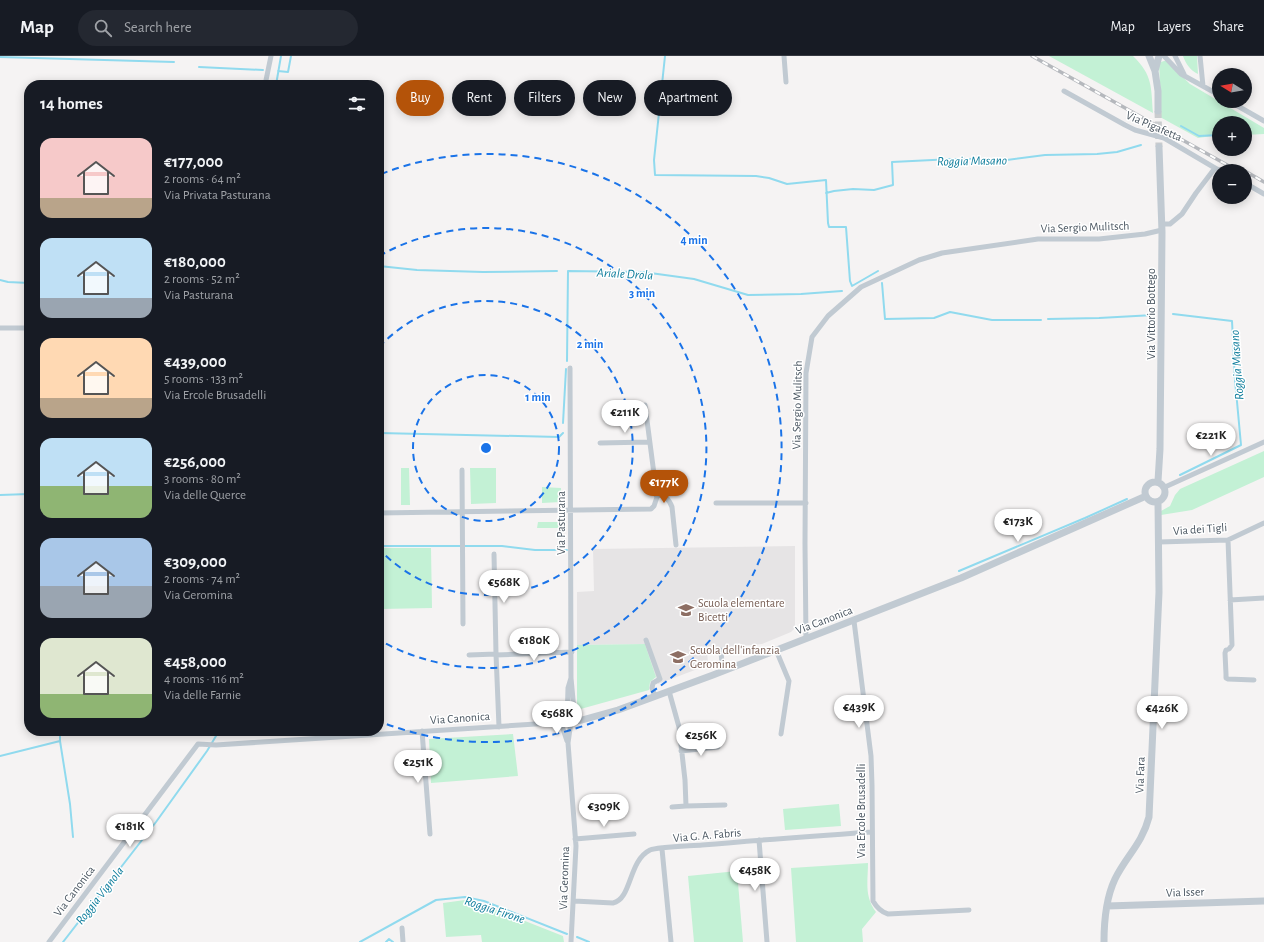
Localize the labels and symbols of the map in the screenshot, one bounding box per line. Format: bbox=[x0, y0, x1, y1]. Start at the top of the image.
north arrow bbox=[1212, 68, 1252, 108]
street label: Via Pigafetta bbox=[1124, 109, 1184, 143]
water label: Roggia Masano bbox=[937, 154, 1007, 169]
street label: Via Sergio Mulitsch bbox=[1040, 219, 1130, 235]
text: 4 min bbox=[680, 234, 708, 246]
water label: Ariale Drola bbox=[595, 266, 654, 282]
street label: Via Vittorio Bottego bbox=[1145, 268, 1157, 360]
text: 3 min bbox=[629, 287, 655, 299]
water label: Roggia Masano bbox=[1229, 329, 1246, 400]
text: 2 min bbox=[577, 338, 603, 350]
street label: Via Sergio Mulitsch bbox=[790, 360, 804, 450]
text: 1 min bbox=[525, 391, 551, 403]
pin: €211K bbox=[597, 400, 653, 434]
pin: €221K bbox=[1183, 423, 1239, 457]
centre of rings bbox=[479, 441, 493, 455]
pin: €177K bbox=[636, 470, 692, 504]
street label: Via Pasturana bbox=[555, 491, 567, 555]
pin: €173K bbox=[990, 509, 1046, 543]
street label: Via dei Tigli bbox=[1172, 521, 1228, 537]
pin: €568K bbox=[476, 570, 532, 604]
place label: Scuola elementare Bicetti bbox=[698, 597, 785, 623]
school or university icon: Scuola elementare Bicetti bbox=[677, 601, 695, 619]
street label: Via Canonica bbox=[794, 603, 855, 636]
pin: €180K bbox=[506, 628, 562, 662]
place label: Scuola dell'infanzia Geromina bbox=[690, 644, 780, 670]
school or university icon: Scuola dell'infanzia Geromina bbox=[669, 648, 687, 666]
pin: €439K bbox=[831, 695, 887, 729]
pin: €426K bbox=[1134, 696, 1190, 730]
pin: €568K bbox=[529, 701, 585, 735]
street label: Via Canonica bbox=[430, 710, 491, 726]
pin: €256K bbox=[673, 723, 729, 757]
pin: €251K bbox=[390, 750, 446, 784]
street label: Via Fara bbox=[1133, 756, 1147, 794]
street label: Via Ercole Brusadelli bbox=[855, 764, 867, 858]
pin: €309K bbox=[576, 794, 632, 828]
pin: €181K bbox=[102, 814, 158, 848]
street label: Via G. A. Fabris bbox=[672, 826, 742, 844]
street label: Via Geromina bbox=[557, 846, 571, 910]
pin: €458K bbox=[727, 858, 783, 892]
street label: Via Canonica bbox=[51, 863, 97, 919]
water label: Roggia Vignola bbox=[74, 864, 127, 927]
street label: Via Isser bbox=[1166, 885, 1205, 899]
water label: Roggia Firone bbox=[463, 895, 526, 926]

